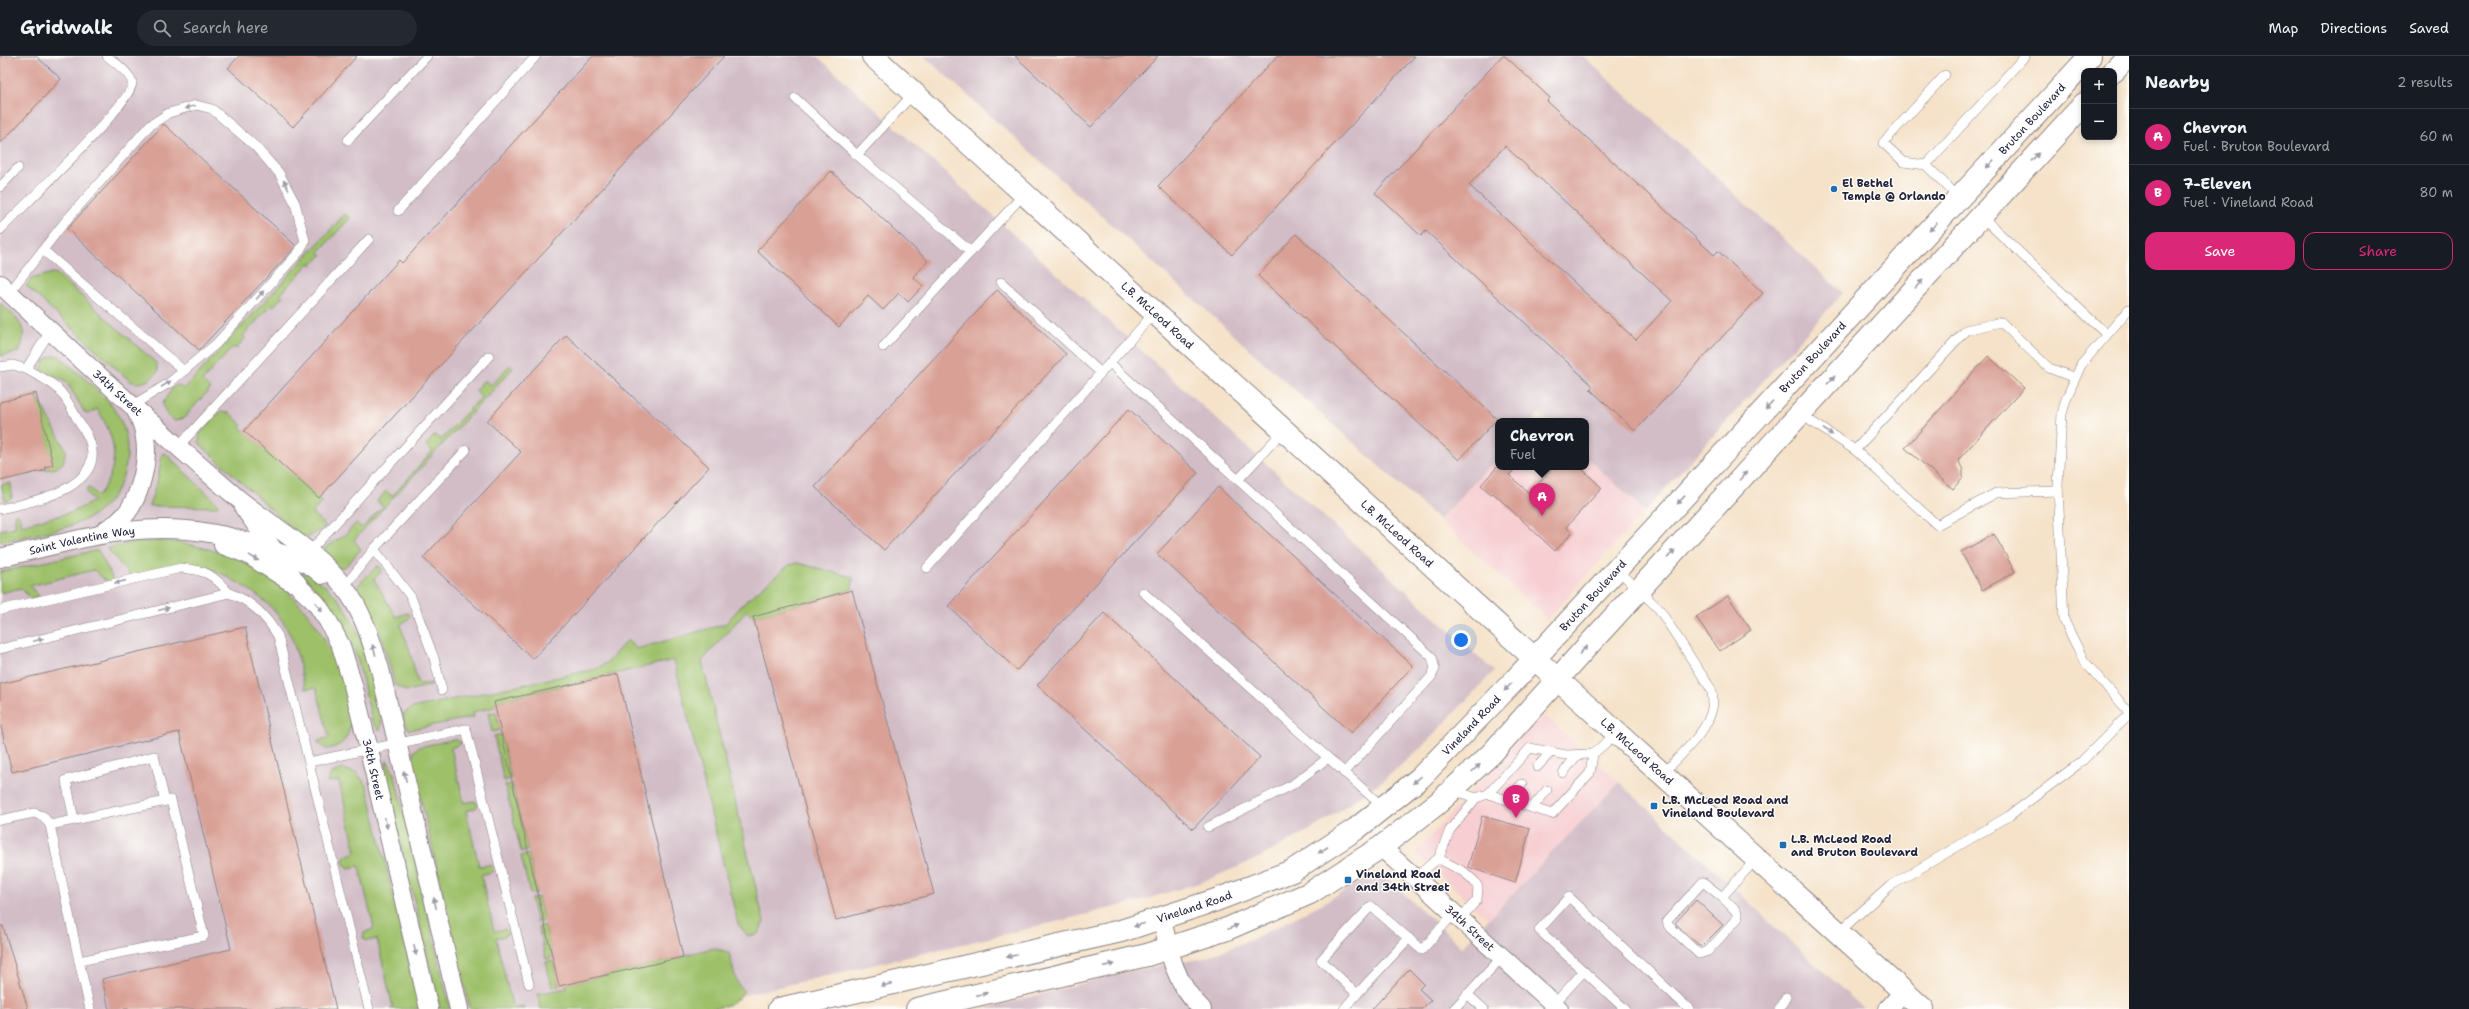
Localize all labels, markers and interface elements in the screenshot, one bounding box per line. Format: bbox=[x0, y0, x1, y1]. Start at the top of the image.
search box bbox=[137, 10, 417, 46]
text: Gridwalk bbox=[20, 15, 113, 40]
icon: search bbox=[151, 17, 173, 39]
text: Search here bbox=[183, 18, 269, 38]
text: Map bbox=[2269, 19, 2299, 37]
text: Directions bbox=[2321, 19, 2387, 37]
text: Saved bbox=[2409, 19, 2449, 37]
map controls bbox=[2081, 68, 2117, 140]
button: + bbox=[2081, 68, 2117, 104]
text: Nearby bbox=[2145, 71, 2210, 93]
text: 2 results bbox=[2397, 74, 2453, 91]
street label: Bruton Boulevard bbox=[1995, 80, 2069, 158]
one-way arrow bbox=[183, 104, 195, 110]
button: − bbox=[2081, 104, 2117, 140]
text: Chevron bbox=[2183, 118, 2247, 138]
text: A bbox=[2153, 128, 2163, 145]
text: 60 m bbox=[2420, 128, 2453, 145]
text: Fuel · Bruton Boulevard bbox=[2183, 138, 2330, 155]
one-way arrow bbox=[2031, 152, 2040, 162]
one-way arrow bbox=[1985, 159, 1995, 169]
text: 7-Eleven bbox=[2183, 174, 2252, 194]
place label: El Bethel Temple @ Orlando bbox=[1842, 176, 1946, 204]
one-way arrow bbox=[282, 179, 289, 191]
marker: El Bethel Temple @ Orlando bbox=[1829, 184, 1839, 194]
text: B bbox=[2154, 184, 2162, 201]
text: 80 m bbox=[2419, 184, 2453, 201]
text: Fuel · Vineland Road bbox=[2183, 194, 2314, 211]
one-way arrow bbox=[1928, 221, 1937, 232]
button: Save bbox=[2145, 232, 2295, 270]
button: Share bbox=[2303, 232, 2453, 270]
street label: L.B. McLeod Road bbox=[1118, 278, 1197, 352]
one-way arrow bbox=[1914, 279, 1923, 289]
one-way arrow bbox=[255, 290, 265, 300]
street label: Bruton Boulevard bbox=[1776, 318, 1849, 396]
street label: 34th Street bbox=[89, 366, 146, 419]
one-way arrow bbox=[1826, 375, 1836, 385]
one-way arrow bbox=[161, 380, 171, 388]
one-way arrow bbox=[1764, 400, 1774, 410]
popup bbox=[1495, 418, 1589, 470]
text: Chevron bbox=[1510, 426, 1574, 446]
one-way arrow bbox=[1822, 428, 1834, 435]
text: Fuel bbox=[1510, 446, 1535, 463]
one-way arrow bbox=[1738, 471, 1748, 481]
pin: A bbox=[1529, 483, 1555, 516]
one-way arrow bbox=[1676, 495, 1686, 505]
street label: L.B. McLeod Road bbox=[1358, 496, 1437, 570]
street label: Saint Valentine Way bbox=[28, 523, 136, 558]
one-way arrow bbox=[1666, 550, 1675, 559]
one-way arrow bbox=[248, 555, 260, 562]
street label: Bruton Boulevard bbox=[1556, 556, 1630, 634]
one-way arrow bbox=[114, 580, 126, 586]
one-way arrow bbox=[314, 602, 323, 613]
one-way arrow bbox=[158, 606, 170, 612]
your location bbox=[1451, 630, 1471, 650]
one-way arrow bbox=[32, 637, 44, 643]
one-way arrow bbox=[371, 644, 377, 656]
one-way arrow bbox=[1578, 645, 1588, 655]
one-way arrow bbox=[1504, 682, 1513, 692]
street label: Vineland Road bbox=[1438, 692, 1504, 759]
street label: L.B. McLeod Road bbox=[1597, 714, 1677, 788]
street label: 34th Street bbox=[359, 737, 388, 802]
one-way arrow bbox=[1471, 764, 1480, 773]
one-way arrow bbox=[402, 770, 408, 782]
one-way arrow bbox=[1412, 775, 1423, 784]
pin: B bbox=[1503, 785, 1529, 818]
place label: L.B. McLeod Road and Vineland Boulevard bbox=[1662, 793, 1789, 821]
marker: L.B. McLeod Road and Vineland Boulevard bbox=[1649, 801, 1659, 811]
one-way arrow bbox=[384, 817, 390, 829]
place label: L.B. McLeod Road and Bruton Boulevard bbox=[1791, 832, 1918, 860]
marker: L.B. McLeod Road and Bruton Boulevard bbox=[1778, 840, 1788, 850]
one-way arrow bbox=[1317, 847, 1329, 854]
place label: Vineland Road and 34th Street bbox=[1356, 867, 1450, 895]
marker: Vineland Road and 34th Street bbox=[1343, 875, 1353, 885]
street label: Vineland Road bbox=[1155, 887, 1234, 926]
one-way arrow bbox=[431, 897, 437, 909]
street label: 34th Street bbox=[1442, 901, 1498, 955]
one-way arrow bbox=[1132, 923, 1144, 929]
one-way arrow bbox=[1227, 923, 1239, 929]
one-way arrow bbox=[413, 944, 419, 956]
one-way arrow bbox=[1006, 953, 1019, 959]
one-way arrow bbox=[1102, 961, 1115, 967]
one-way arrow bbox=[879, 982, 892, 988]
one-way arrow bbox=[976, 991, 988, 997]

